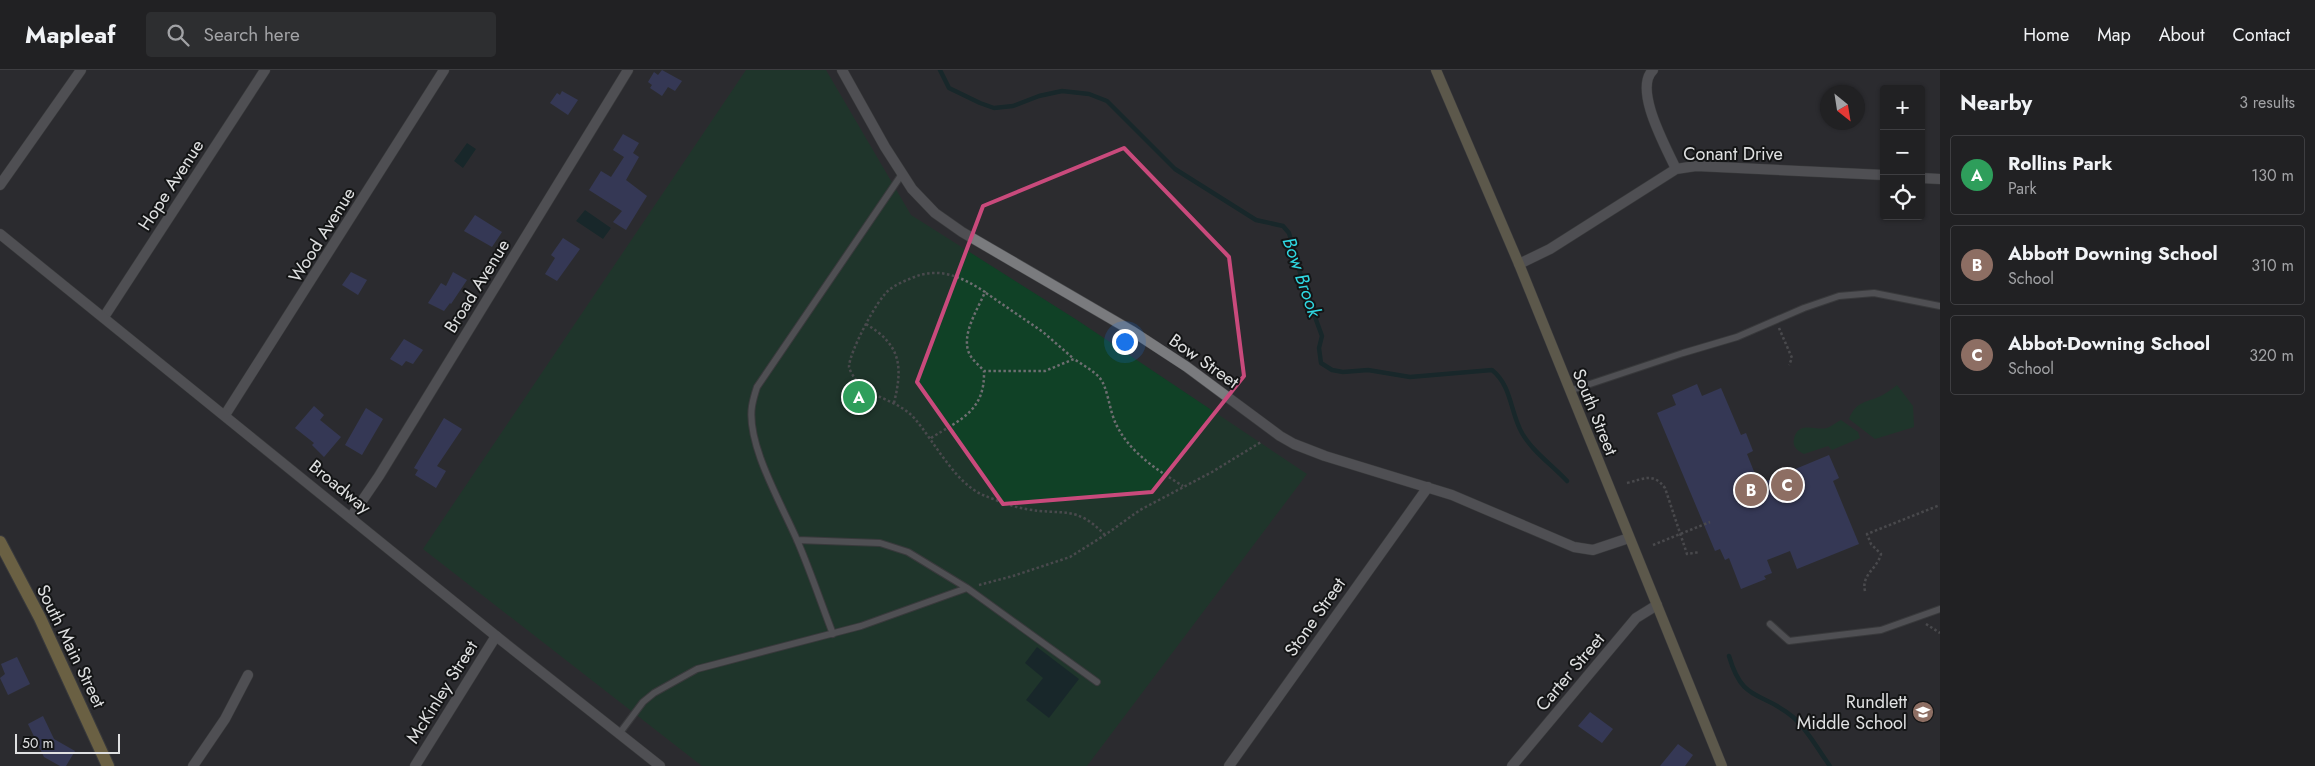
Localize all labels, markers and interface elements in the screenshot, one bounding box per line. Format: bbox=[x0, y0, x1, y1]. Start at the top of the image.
search box bbox=[146, 12, 496, 57]
text: Mapleaf bbox=[25, 17, 116, 52]
icon: search bbox=[164, 21, 192, 49]
text: Search here bbox=[204, 21, 300, 48]
text: Home bbox=[2023, 22, 2069, 48]
text: Map bbox=[2097, 22, 2131, 48]
text: About bbox=[2159, 22, 2204, 48]
text: Contact bbox=[2232, 22, 2290, 48]
north arrow bbox=[1820, 85, 1865, 130]
map controls bbox=[1880, 85, 1925, 220]
button: + bbox=[1880, 85, 1925, 130]
text: Nearby bbox=[1960, 88, 2032, 118]
text: 3 results bbox=[2239, 91, 2295, 114]
button: − bbox=[1880, 130, 1925, 175]
street label: Hope Avenue bbox=[132, 134, 210, 236]
street label: Conant Drive bbox=[1683, 141, 1783, 167]
text: Rollins Park bbox=[2008, 150, 2113, 177]
text: A bbox=[1971, 164, 1983, 187]
text: 130 m bbox=[2251, 164, 2294, 187]
button: locate bbox=[1880, 175, 1925, 220]
text: Park bbox=[2008, 177, 2037, 200]
street label: Wood Avenue bbox=[282, 182, 362, 288]
water label: Bow Brook bbox=[1276, 233, 1329, 321]
street label: Broad Avenue bbox=[438, 234, 516, 338]
text: Abbott Downing School bbox=[2008, 240, 2218, 267]
text: B bbox=[1972, 254, 1982, 277]
text: 310 m bbox=[2251, 254, 2294, 277]
text: School bbox=[2008, 267, 2054, 290]
street label: Bow Street bbox=[1164, 327, 1245, 395]
your location bbox=[1112, 329, 1138, 355]
text: Abbot-Downing School bbox=[2008, 330, 2210, 357]
text: C bbox=[1971, 344, 1983, 367]
text: 320 m bbox=[2249, 344, 2294, 367]
text: School bbox=[2008, 357, 2054, 380]
street label: South Street bbox=[1566, 365, 1624, 460]
pin: A bbox=[843, 378, 875, 416]
street label: Broadway bbox=[303, 454, 377, 520]
pin: C bbox=[1771, 466, 1803, 504]
pin: B bbox=[1735, 471, 1767, 509]
street label: Stone Street bbox=[1278, 572, 1352, 662]
street label: South Main Street bbox=[30, 580, 112, 713]
street label: Carter Street bbox=[1529, 627, 1611, 717]
street label: McKinley Street bbox=[400, 635, 484, 748]
place label: Rundlett Middle School bbox=[1797, 689, 1908, 736]
school or university icon: Rundlett Middle School bbox=[1911, 700, 1935, 724]
scale bar bbox=[15, 731, 120, 754]
text: 50 m bbox=[22, 733, 53, 753]

